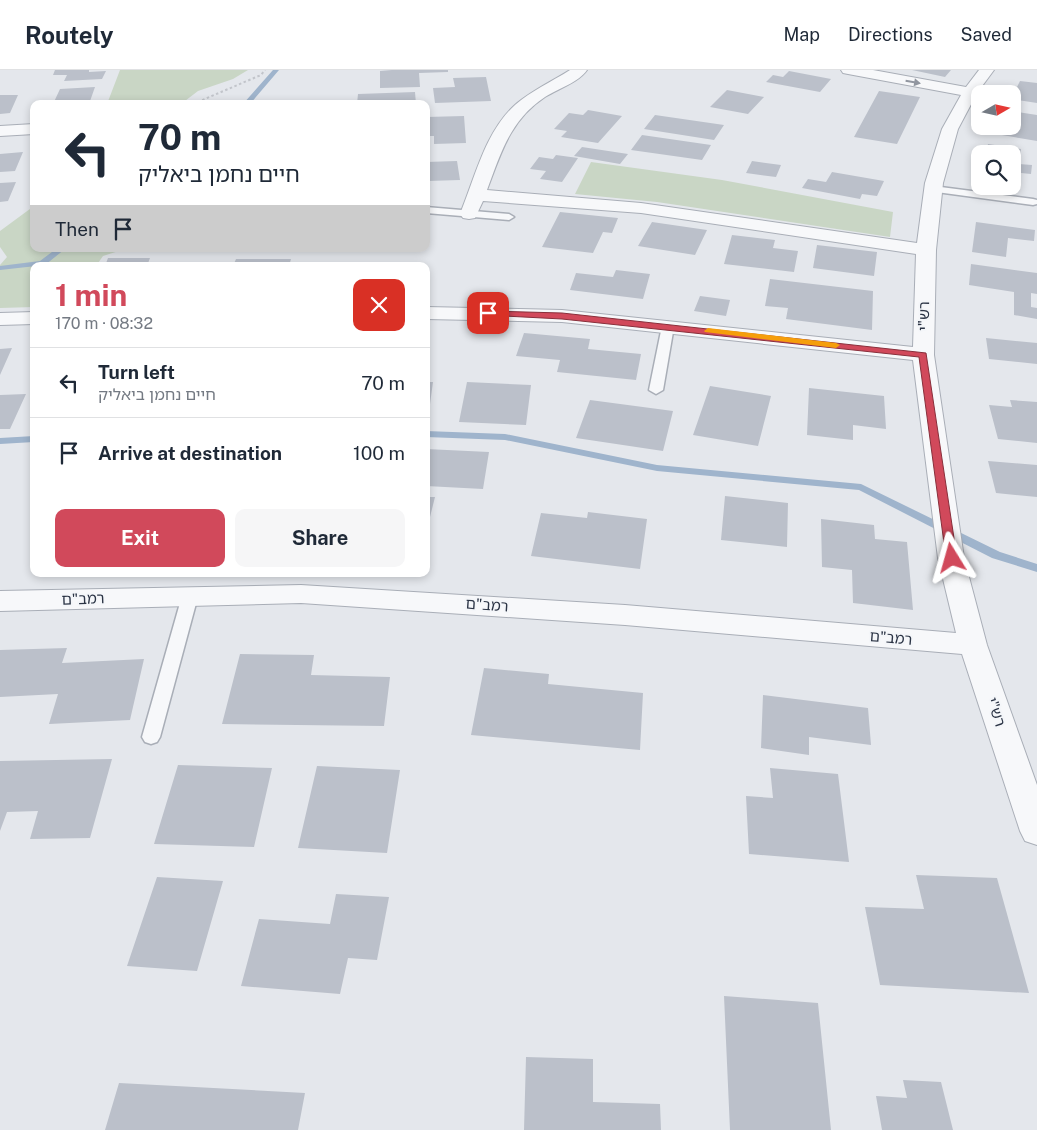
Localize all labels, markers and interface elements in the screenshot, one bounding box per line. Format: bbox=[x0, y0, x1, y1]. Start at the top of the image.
text: Routely bbox=[25, 21, 114, 49]
text: Map bbox=[783, 24, 820, 45]
text: Directions bbox=[848, 24, 933, 45]
text: Saved bbox=[961, 24, 1012, 45]
one-way arrow bbox=[906, 78, 922, 86]
north arrow bbox=[971, 85, 1021, 135]
map controls bbox=[971, 85, 1021, 195]
text: 70 m bbox=[138, 117, 221, 158]
icon: left bbox=[55, 120, 120, 185]
button: search bbox=[971, 145, 1021, 195]
text: חיים נחמן ביאליק bbox=[138, 161, 300, 187]
icon: arrive bbox=[109, 215, 137, 243]
text: Then bbox=[55, 218, 99, 240]
text: 1 min bbox=[55, 277, 127, 313]
button: close bbox=[353, 279, 405, 331]
pin bbox=[467, 292, 509, 334]
icon: arrive bbox=[474, 299, 502, 327]
street label: רש"י bbox=[915, 301, 932, 331]
text: 170 m · 08:32 bbox=[55, 314, 153, 333]
text: Turn left bbox=[98, 361, 175, 383]
icon: left bbox=[55, 369, 83, 397]
text: 70 m bbox=[361, 372, 405, 394]
text: חיים נחמן ביאליק bbox=[98, 385, 216, 404]
icon: arrive bbox=[55, 439, 83, 467]
text: Arrive at destination bbox=[98, 442, 282, 464]
text: 100 m bbox=[353, 442, 405, 464]
button: Exit bbox=[55, 509, 225, 567]
button: Share bbox=[235, 509, 405, 567]
position arrow bbox=[925, 531, 977, 583]
street label: רמב"ם bbox=[61, 589, 105, 608]
street label: רמב"ם bbox=[465, 595, 509, 614]
street label: רמב"ם bbox=[869, 627, 913, 648]
street label: רש"י bbox=[984, 695, 1009, 729]

